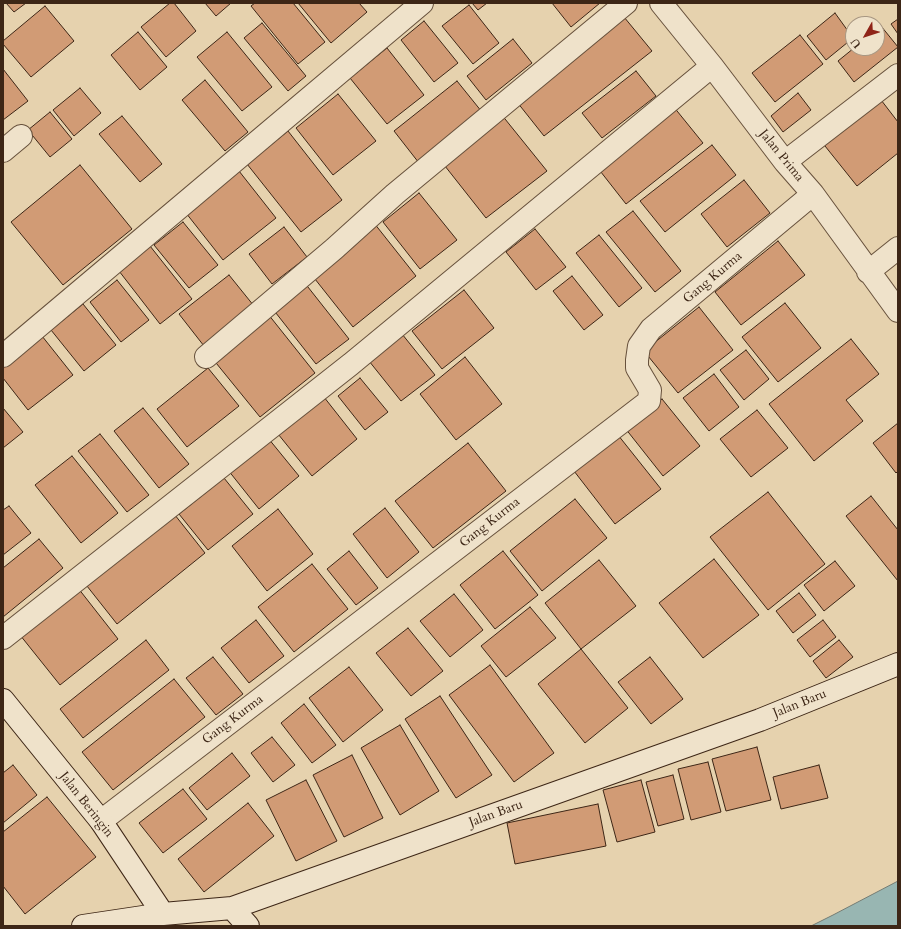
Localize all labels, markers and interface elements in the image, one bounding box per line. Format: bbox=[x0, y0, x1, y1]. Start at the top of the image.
north arrow bbox=[845, 16, 885, 56]
text: U bbox=[847, 35, 865, 51]
street label: Jalan Prima bbox=[755, 127, 807, 185]
street label: Gang Kurma bbox=[680, 249, 746, 307]
street label: Gang Kurma bbox=[457, 495, 523, 551]
street label: Jalan Baru bbox=[771, 686, 829, 722]
street label: Gang Kurma bbox=[199, 692, 267, 748]
street label: Jalan Beringin bbox=[56, 769, 116, 841]
street label: Jalan Baru bbox=[467, 797, 525, 831]

